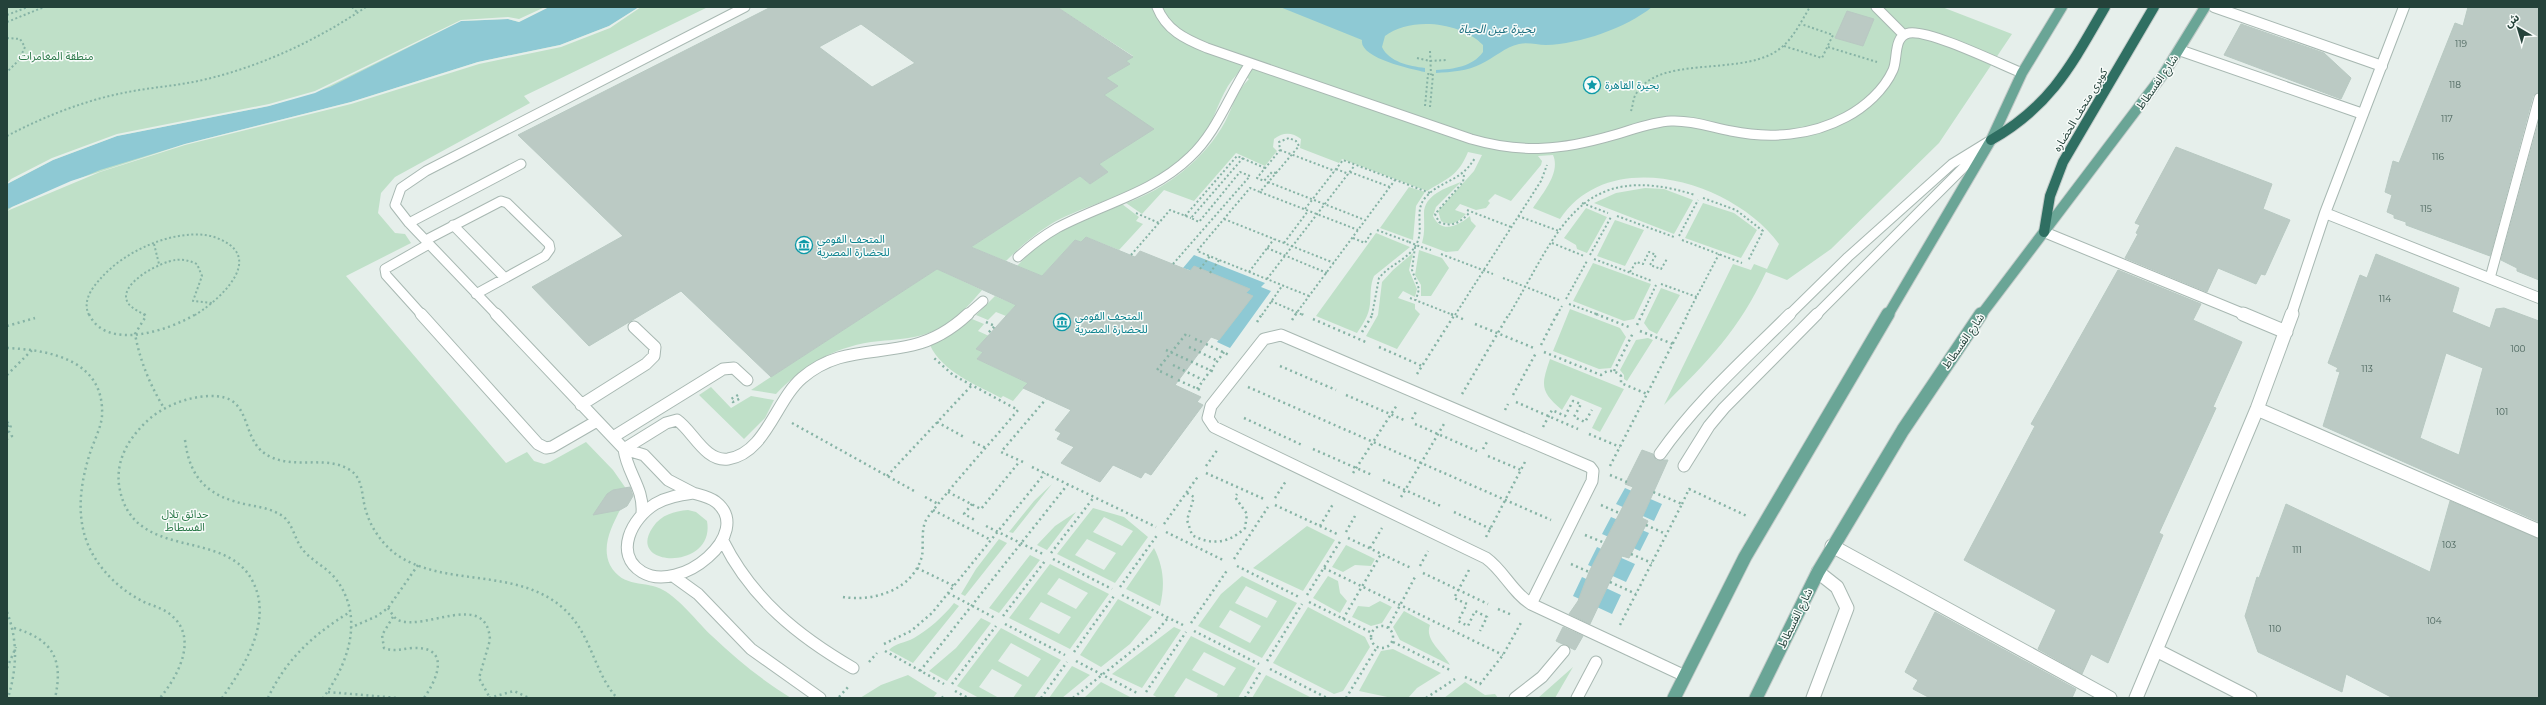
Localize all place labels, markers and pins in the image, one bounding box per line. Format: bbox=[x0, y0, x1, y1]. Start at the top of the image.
place icon: بحيرة القاهرة bbox=[1582, 75, 1602, 95]
place label: بحيرة القاهرة bbox=[1605, 78, 1659, 92]
place label: المتحف القومى للحضارة المصرية bbox=[817, 232, 890, 259]
museum icon: المتحف القومى للحضارة المصرية bbox=[794, 235, 814, 255]
place label: المتحف القومي للحضارة المصرية bbox=[1075, 309, 1148, 336]
museum icon: المتحف القومي للحضارة المصرية bbox=[1052, 312, 1072, 332]

